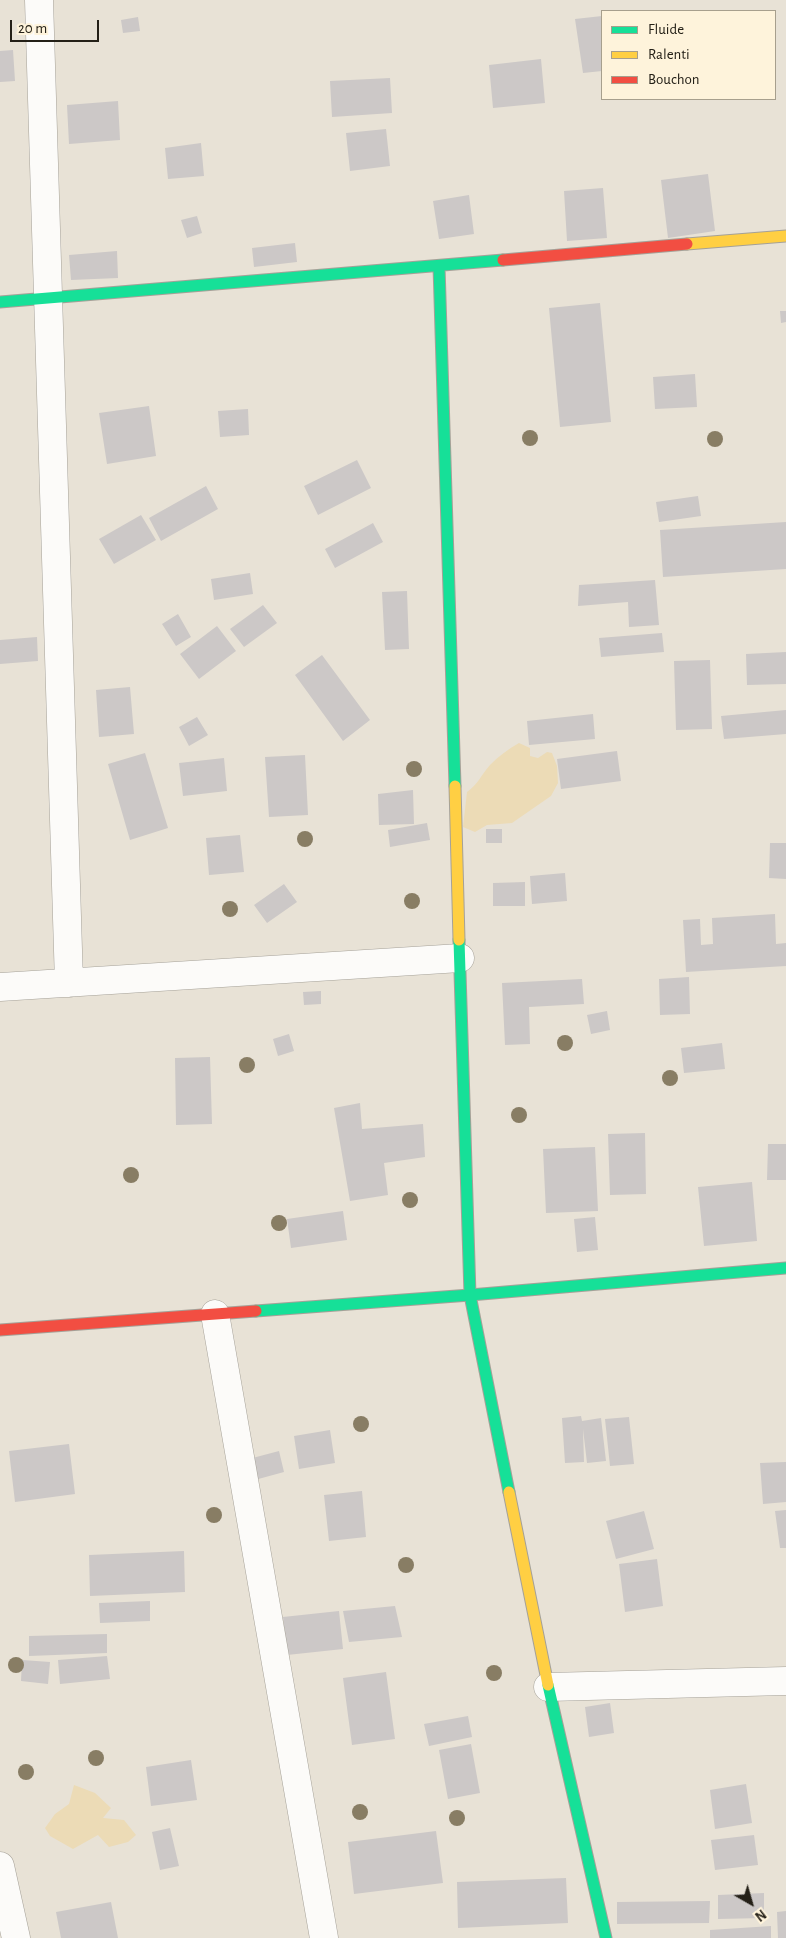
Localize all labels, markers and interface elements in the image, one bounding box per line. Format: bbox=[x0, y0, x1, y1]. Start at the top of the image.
scale bar bbox=[12, 10, 101, 42]
legend bbox=[601, 10, 776, 100]
text: 20 m bbox=[18, 21, 47, 36]
text: Fluide bbox=[648, 22, 684, 37]
text: Ralenti bbox=[648, 47, 690, 62]
text: Bouchon bbox=[648, 72, 699, 87]
north arrow bbox=[726, 1878, 776, 1928]
text: N bbox=[752, 1906, 768, 1923]

